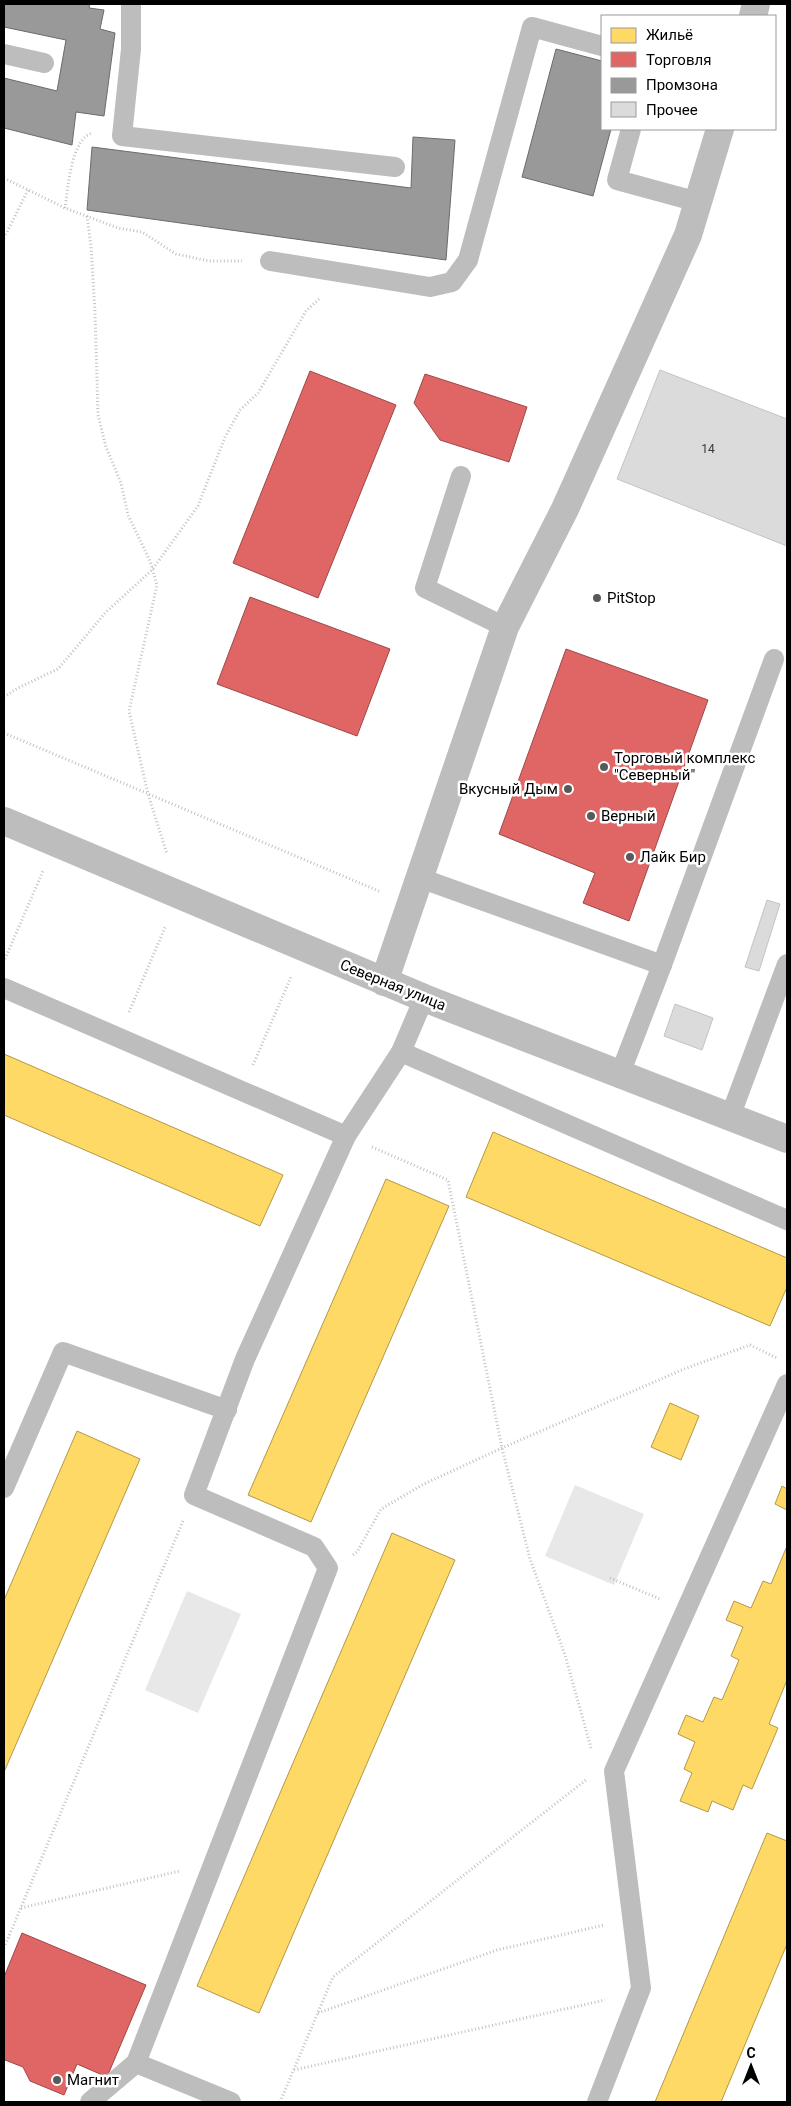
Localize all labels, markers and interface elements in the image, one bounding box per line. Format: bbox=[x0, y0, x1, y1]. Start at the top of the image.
legend bbox=[601, 15, 776, 130]
text: Жильё bbox=[646, 26, 693, 44]
text: Торговля bbox=[646, 51, 711, 69]
text: Промзона bbox=[646, 76, 718, 94]
text: Прочее bbox=[646, 101, 698, 119]
house number: 14 bbox=[701, 442, 715, 456]
place label: PitStop bbox=[607, 589, 656, 607]
marker: PitStop bbox=[591, 592, 603, 604]
place label: Торговый комплекс "Северный" bbox=[614, 749, 755, 784]
marker: Торговый комплекс "Северный" bbox=[598, 761, 610, 773]
place label: Вкусный Дым bbox=[459, 780, 558, 798]
marker: Вкусный Дым bbox=[562, 783, 574, 795]
place label: Верный bbox=[601, 807, 656, 825]
marker: Верный bbox=[585, 810, 597, 822]
place label: Лайк Бир bbox=[640, 848, 706, 866]
marker: Лайк Бир bbox=[624, 851, 636, 863]
street label: Северная улица bbox=[337, 956, 449, 1014]
north arrow bbox=[726, 2041, 776, 2091]
text: С bbox=[746, 2045, 756, 2061]
place label: Магнит bbox=[67, 2071, 119, 2089]
marker: Магнит bbox=[51, 2074, 63, 2086]

